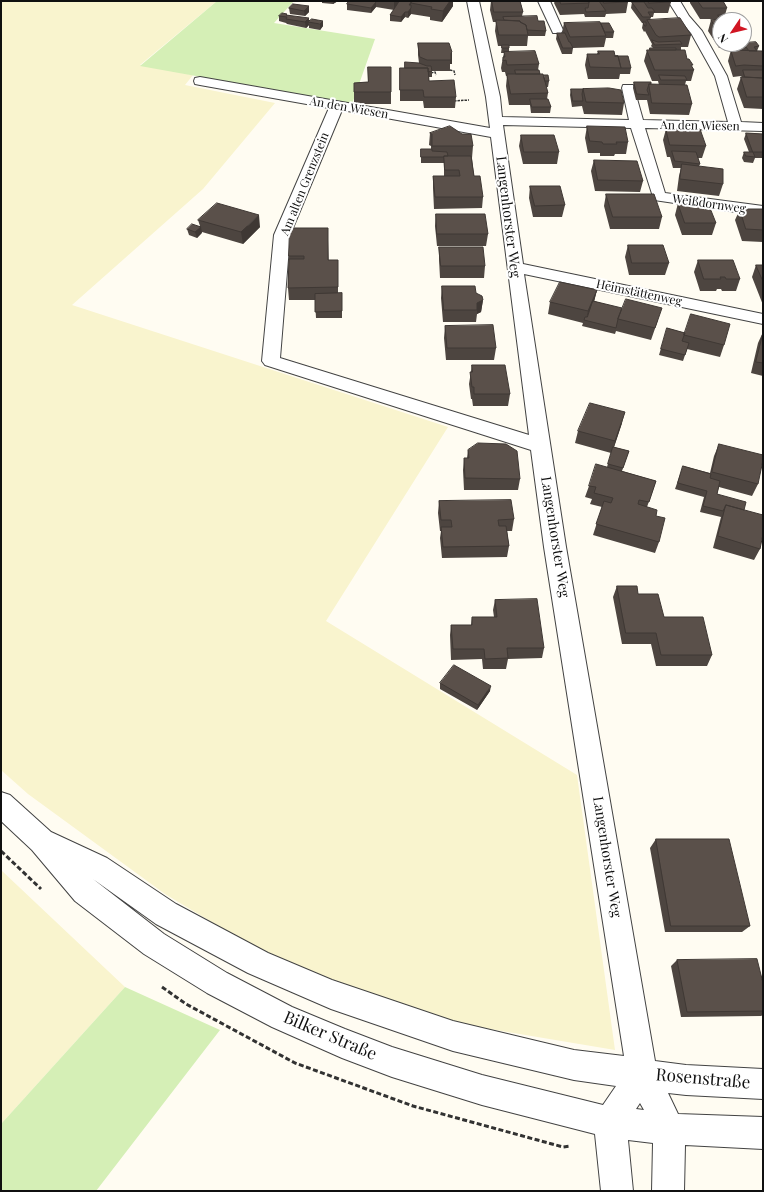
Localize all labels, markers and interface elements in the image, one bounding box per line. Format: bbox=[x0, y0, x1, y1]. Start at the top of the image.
north arrow bbox=[712, 12, 752, 52]
text: N bbox=[714, 31, 731, 46]
street label: An den Wiesen bbox=[309, 94, 389, 122]
street label: An den Wiesen bbox=[660, 118, 740, 134]
street label: Am alten Grenzstein bbox=[278, 130, 332, 238]
street label: Langenhorster Weg bbox=[492, 155, 524, 279]
street label: Weißdornweg bbox=[671, 192, 747, 216]
street label: Heimstättenweg bbox=[595, 277, 683, 309]
street label: Langenhorster Weg bbox=[537, 475, 573, 599]
street label: Langenhorster Weg bbox=[589, 795, 625, 919]
street label: Bilker Straße bbox=[280, 1007, 380, 1065]
street label: Rosenstraße bbox=[655, 1065, 751, 1093]

